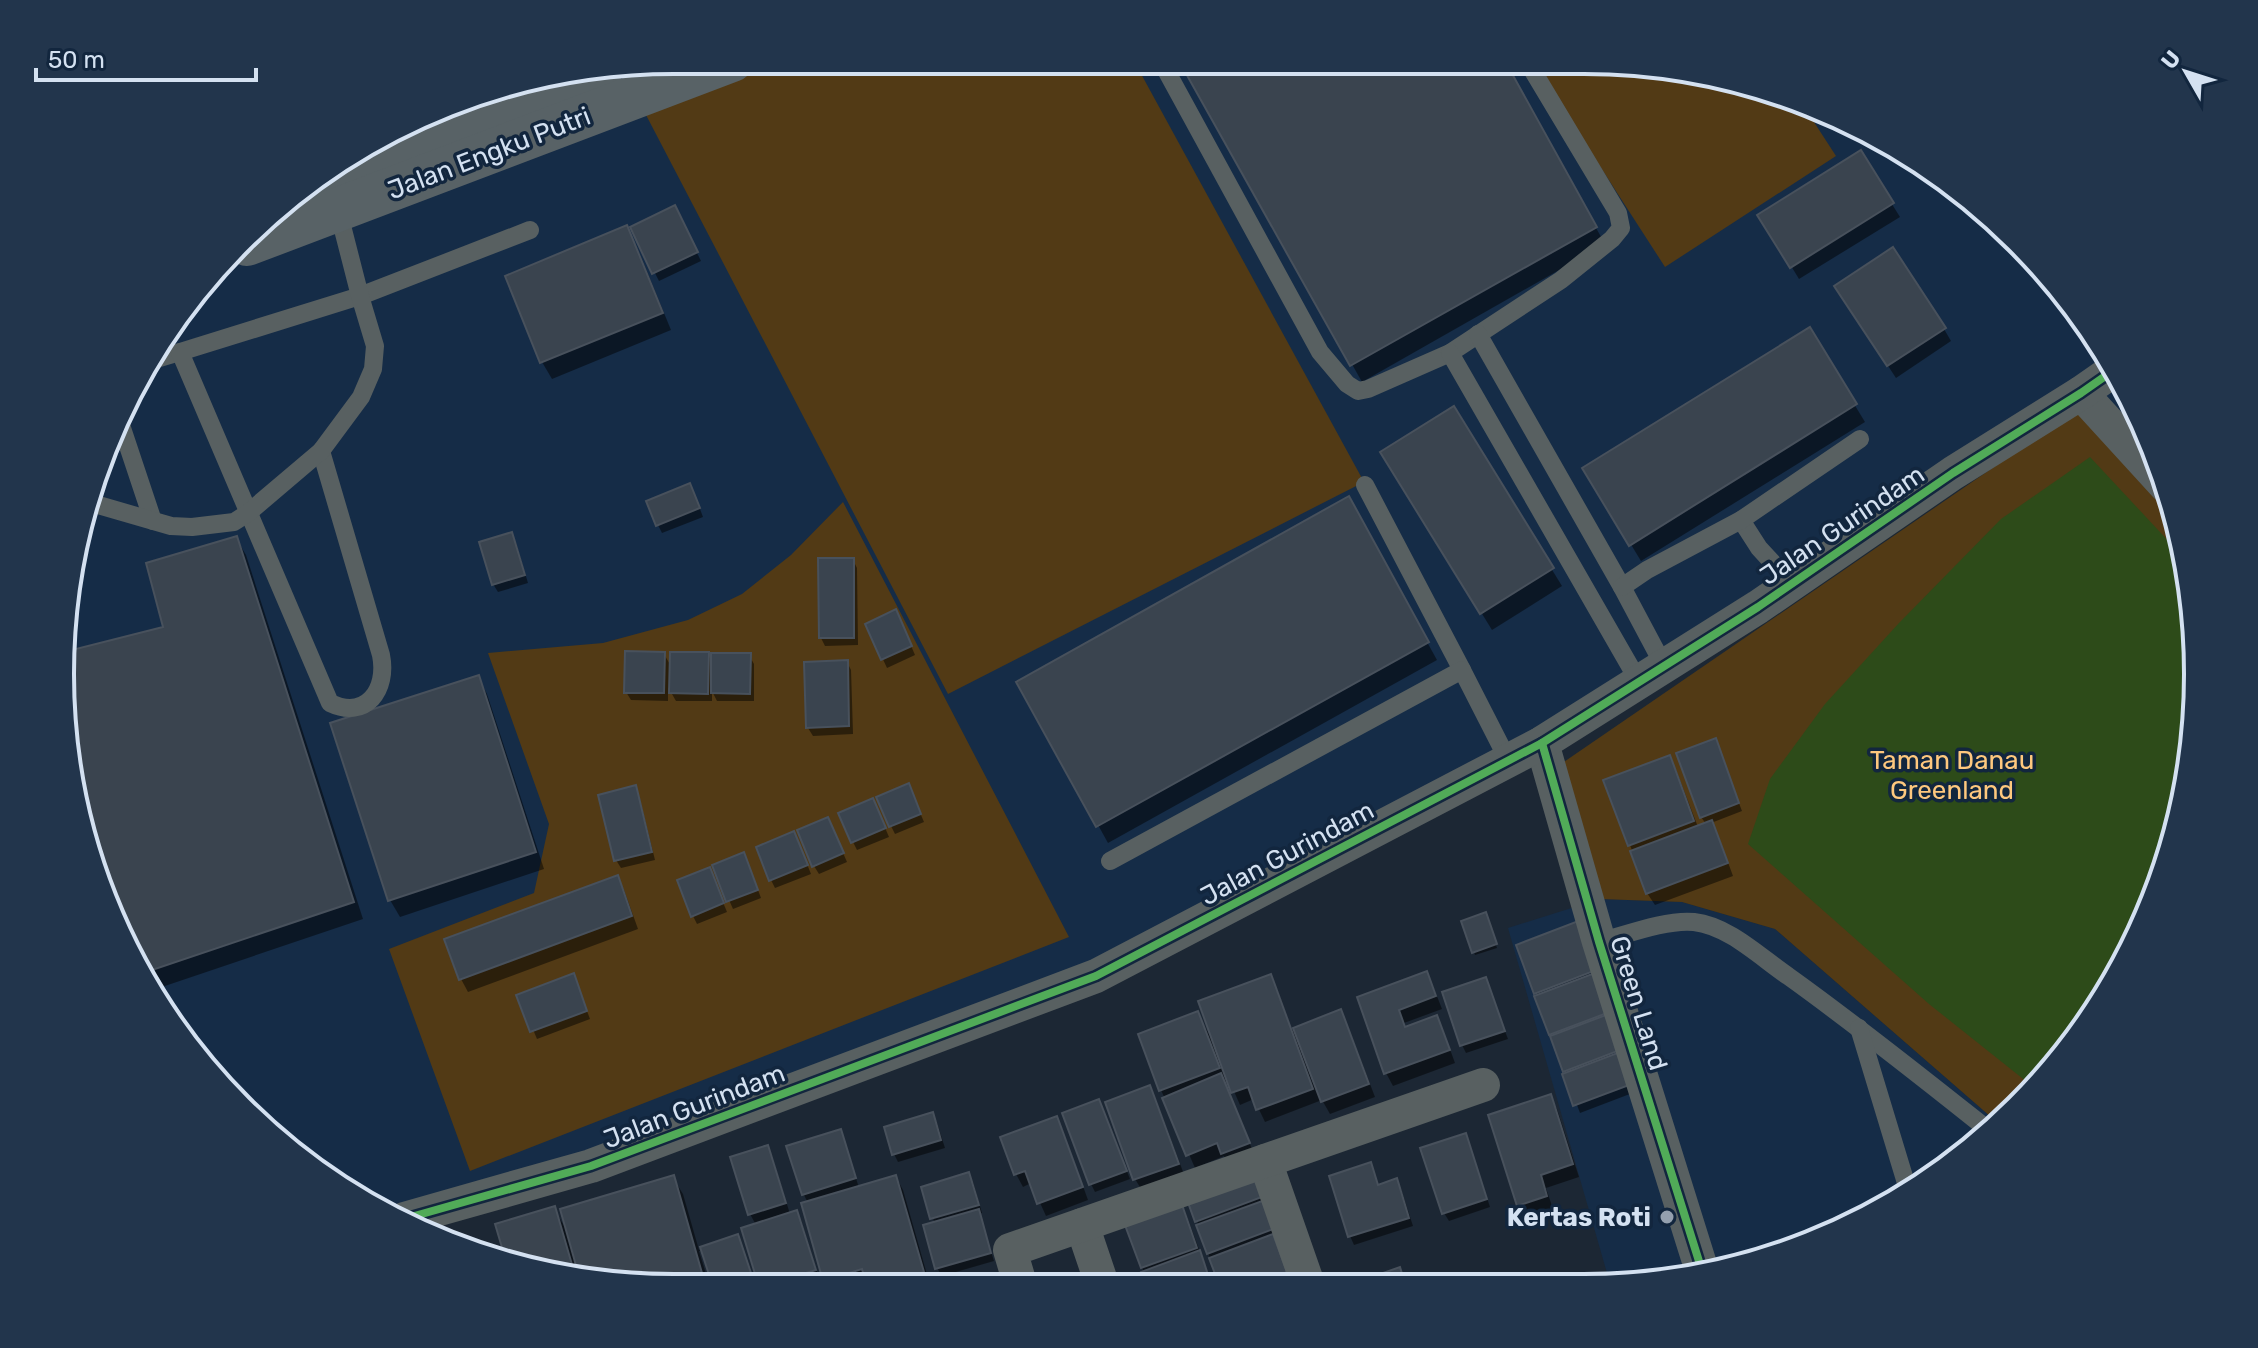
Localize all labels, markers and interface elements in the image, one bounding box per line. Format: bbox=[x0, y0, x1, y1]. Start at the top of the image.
scale bar bbox=[36, 32, 256, 82]
north arrow bbox=[2146, 32, 2226, 112]
text: U bbox=[2155, 45, 2186, 74]
text: 50 m bbox=[48, 46, 105, 74]
street label: Jalan Engku Putri bbox=[383, 101, 595, 206]
street label: Jalan Gurindam bbox=[1754, 459, 1930, 592]
park label: Taman Danau Greenland bbox=[1870, 745, 2034, 806]
street label: Jalan Gurindam bbox=[1195, 795, 1379, 912]
street label: Green Land bbox=[1603, 932, 1674, 1074]
street label: Jalan Gurindam bbox=[599, 1058, 789, 1155]
place label: Kertas Roti bbox=[1507, 1202, 1651, 1233]
marker: Kertas Roti bbox=[1658, 1208, 1676, 1226]

